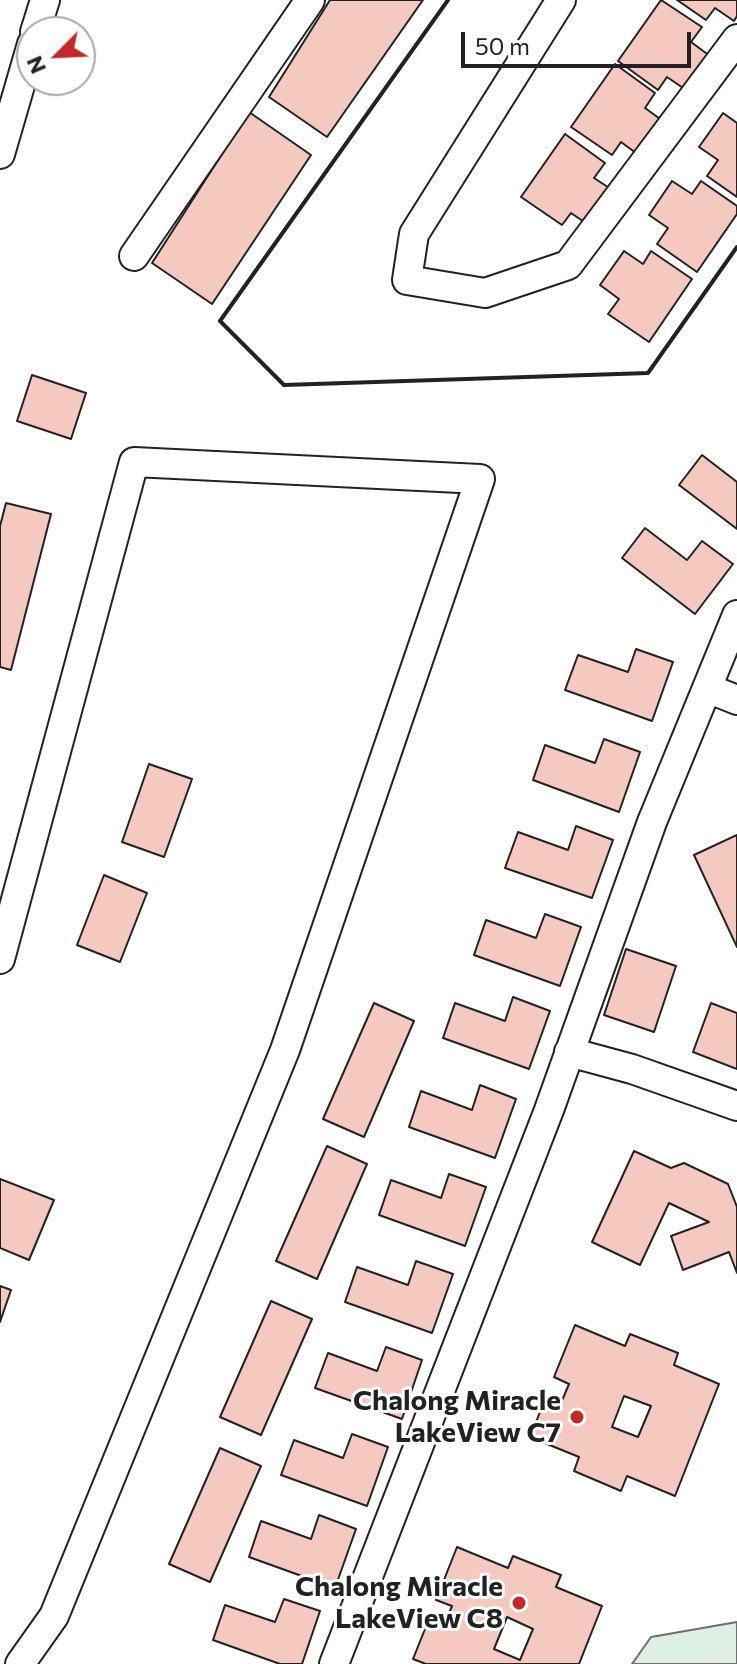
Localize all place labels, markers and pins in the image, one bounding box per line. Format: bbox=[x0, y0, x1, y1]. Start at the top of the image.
place label: Chalong Miracle LakeView C7 bbox=[353, 1384, 561, 1450]
marker: Chalong Miracle LakeView C7 bbox=[568, 1408, 586, 1426]
place label: Chalong Miracle LakeView C8 bbox=[295, 1570, 503, 1636]
marker: Chalong Miracle LakeView C8 bbox=[510, 1594, 528, 1612]

